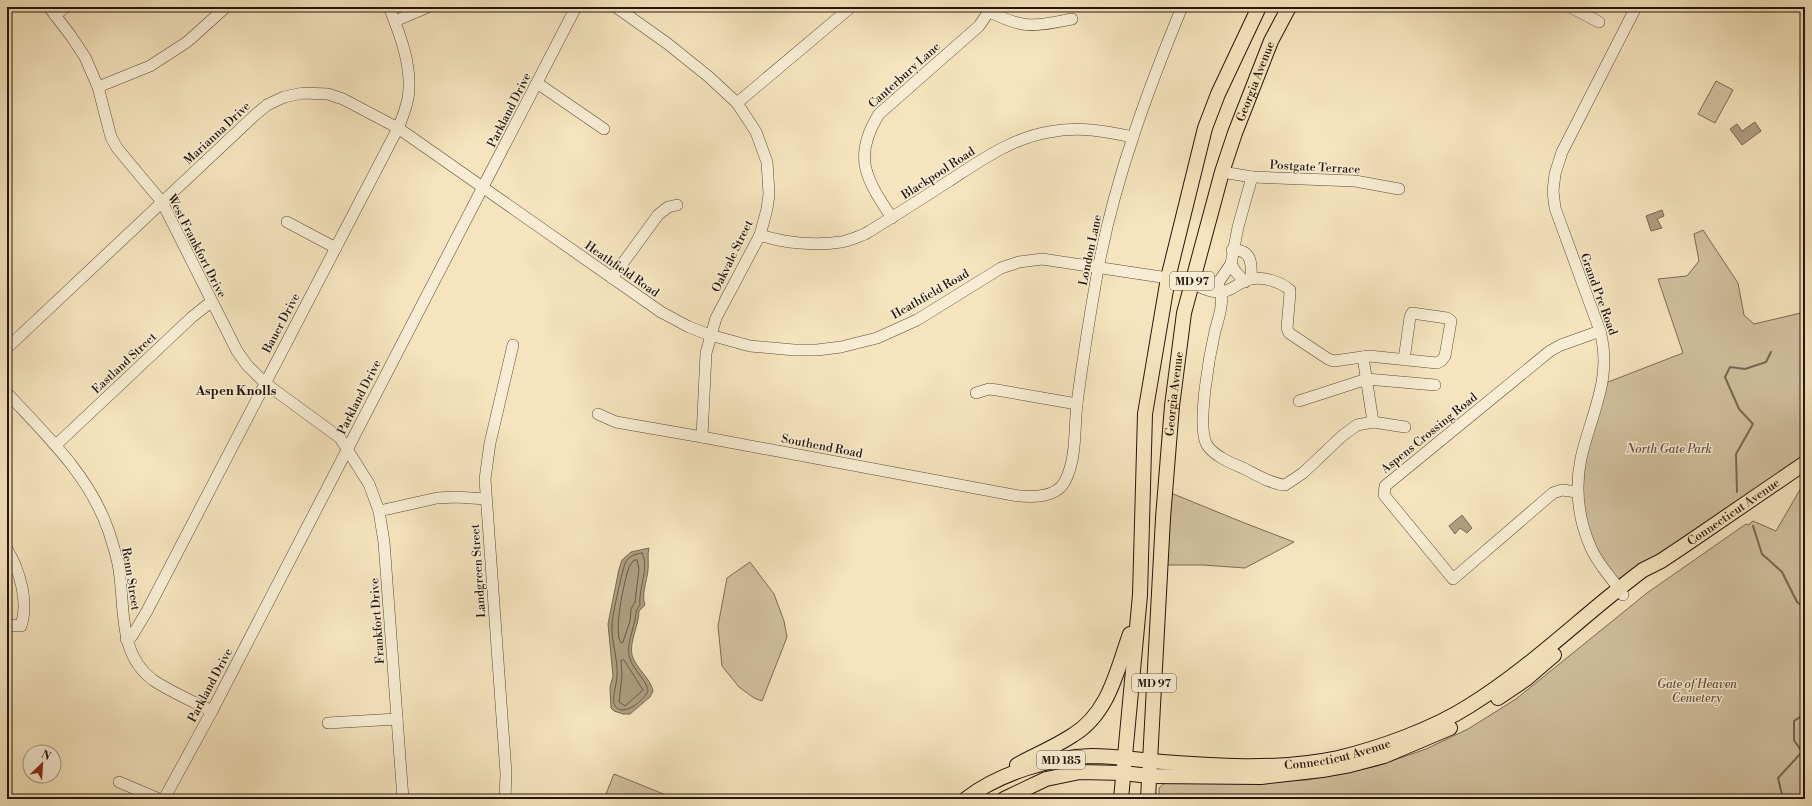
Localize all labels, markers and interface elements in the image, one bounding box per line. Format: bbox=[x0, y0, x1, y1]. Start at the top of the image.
street label: Canterbury Lane bbox=[865, 39, 943, 112]
street label: Georgia Avenue bbox=[1233, 39, 1278, 124]
street label: Parkland Drive bbox=[484, 70, 535, 150]
street label: Marianna Drive bbox=[181, 99, 254, 168]
street label: Blackpool Road bbox=[898, 144, 978, 203]
street label: Postgate Terrace bbox=[1269, 158, 1361, 177]
street label: West Frankfort Drive bbox=[163, 191, 229, 301]
street label: London Lane bbox=[1076, 213, 1105, 287]
street label: Oakvale Street bbox=[709, 217, 757, 295]
street label: Heathfield Road bbox=[582, 238, 662, 301]
street label: Grand Pre Road bbox=[1577, 251, 1620, 337]
street label: Heathfield Road bbox=[889, 266, 972, 323]
road number: MD 97 bbox=[1170, 272, 1214, 290]
street label: Bauer Drive bbox=[259, 291, 303, 357]
street label: Eastland Street bbox=[89, 329, 160, 397]
street label: Georgia Avenue bbox=[1163, 351, 1187, 437]
street label: Parkland Drive bbox=[334, 357, 385, 437]
district label: Aspen Knolls bbox=[195, 383, 277, 399]
street label: Aspens Crossing Road bbox=[1377, 390, 1481, 477]
street label: Southend Road bbox=[780, 431, 864, 462]
park label: North Gate Park bbox=[1625, 442, 1712, 457]
street label: Connecticut Avenue bbox=[1684, 475, 1783, 549]
street label: Landgreen Street bbox=[468, 523, 489, 618]
street label: Renn Street bbox=[118, 546, 143, 612]
street label: Frankfort Drive bbox=[367, 578, 388, 664]
street label: Parkland Drive bbox=[185, 646, 236, 725]
road number: MD 97 bbox=[1132, 674, 1176, 692]
park label: Gate of Heaven Cemetery bbox=[1657, 677, 1737, 706]
street label: Connecticut Avenue bbox=[1284, 736, 1393, 773]
north arrow bbox=[22, 744, 62, 784]
text: N bbox=[39, 748, 53, 764]
road number: MD 185 bbox=[1037, 751, 1085, 769]

